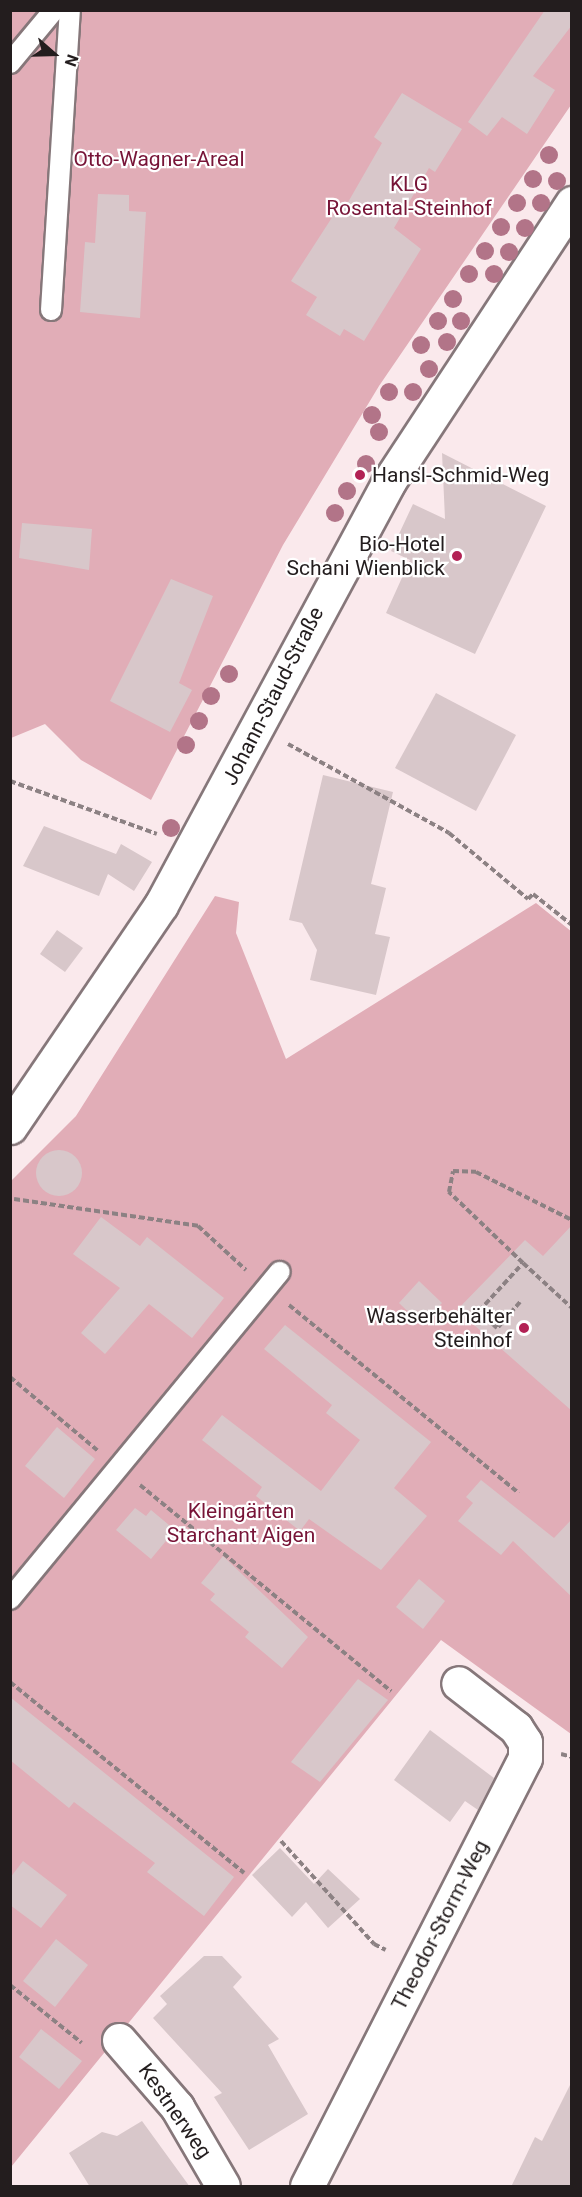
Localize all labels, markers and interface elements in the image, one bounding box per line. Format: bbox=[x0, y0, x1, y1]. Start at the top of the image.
north arrow bbox=[24, 24, 84, 84]
text: N bbox=[61, 52, 82, 69]
park label: Otto-Wagner-Areal bbox=[73, 146, 245, 172]
park label: KLG Rosental-Steinhof bbox=[326, 171, 492, 221]
place label: Hansl-Schmid-Weg bbox=[372, 462, 549, 488]
marker: Hansl-Schmid-Weg bbox=[353, 468, 367, 482]
place label: Bio-Hotel Schani Wienblick bbox=[287, 531, 445, 581]
marker: Bio-Hotel Schani Wienblick bbox=[450, 549, 464, 563]
street label: Johann-Staud-Straße bbox=[217, 603, 329, 789]
place label: Wasserbehälter Steinhof bbox=[366, 1303, 512, 1353]
marker: Wasserbehälter Steinhof bbox=[517, 1321, 531, 1335]
park label: Kleingärten Starchant Aigen bbox=[167, 1498, 315, 1548]
street label: Theodor-Storm-Weg bbox=[386, 1836, 494, 2014]
street label: Kestnerweg bbox=[133, 2059, 217, 2163]

